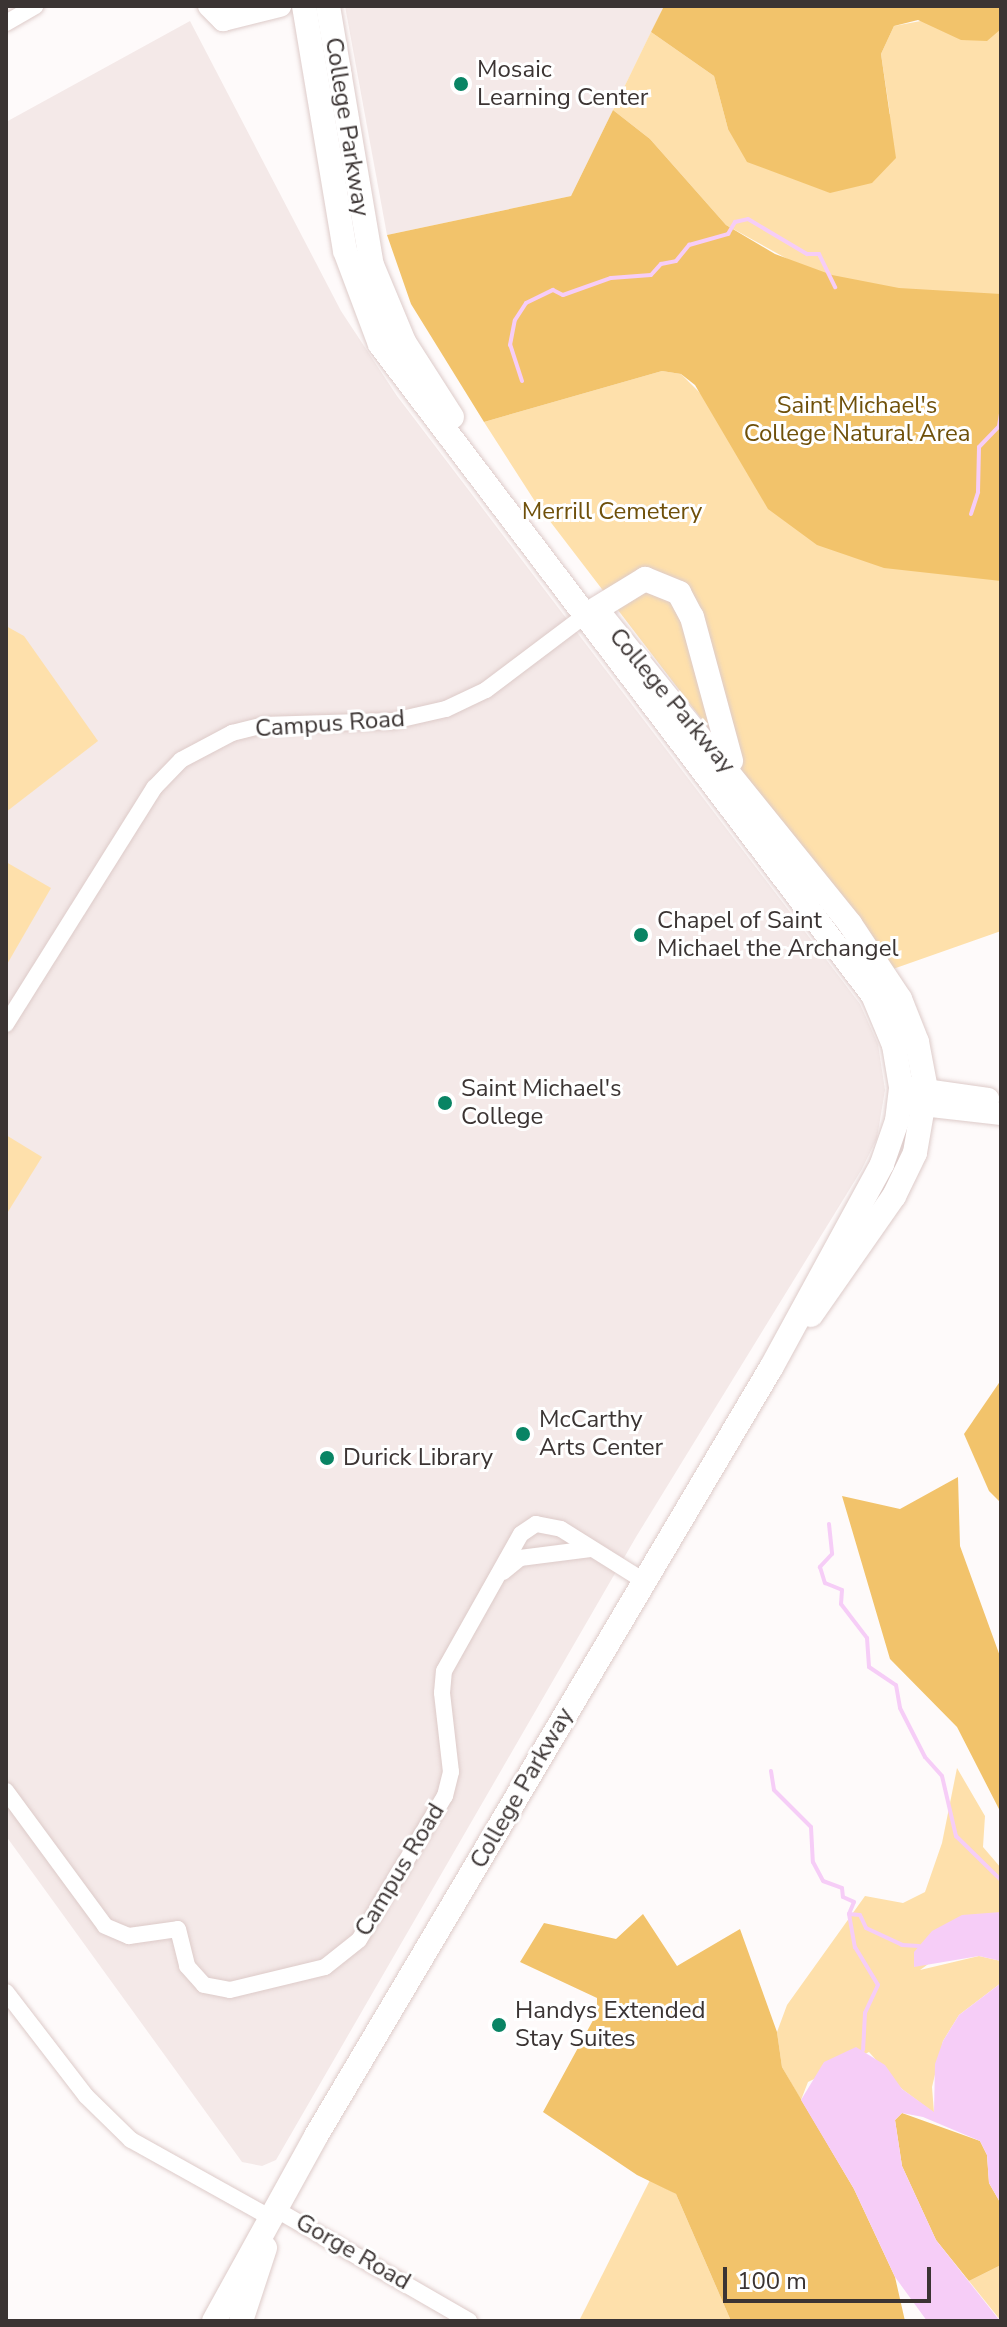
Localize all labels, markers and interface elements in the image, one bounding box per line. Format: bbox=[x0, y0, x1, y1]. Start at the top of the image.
street label: College Parkway bbox=[319, 35, 375, 219]
place label: Mosaic Learning Center bbox=[477, 56, 648, 112]
marker: Mosaic Learning Center bbox=[452, 75, 470, 93]
park label: Saint Michael's College Natural Area bbox=[744, 392, 970, 448]
park label: Merrill Cemetery bbox=[522, 498, 702, 526]
street label: College Parkway bbox=[603, 622, 741, 780]
street label: Campus Road bbox=[254, 704, 406, 744]
place label: Chapel of Saint Michael the Archangel bbox=[657, 907, 899, 963]
marker: Chapel of Saint Michael the Archangel bbox=[632, 926, 650, 944]
place label: Saint Michael's College bbox=[461, 1075, 622, 1131]
marker: Saint Michael's College bbox=[436, 1094, 454, 1112]
place label: McCarthy Arts Center bbox=[539, 1406, 663, 1462]
marker: McCarthy Arts Center bbox=[514, 1425, 532, 1443]
place label: Durick Library bbox=[343, 1444, 493, 1472]
marker: Durick Library bbox=[318, 1449, 336, 1467]
street label: College Parkway bbox=[464, 1702, 580, 1874]
street label: Campus Road bbox=[349, 1798, 451, 1942]
place label: Handys Extended Stay Suites bbox=[515, 1997, 705, 2053]
marker: Handys Extended Stay Suites bbox=[490, 2016, 508, 2034]
street label: Gorge Road bbox=[290, 2208, 416, 2296]
scale bar bbox=[727, 2251, 935, 2301]
text: 100 m bbox=[737, 2265, 807, 2297]

